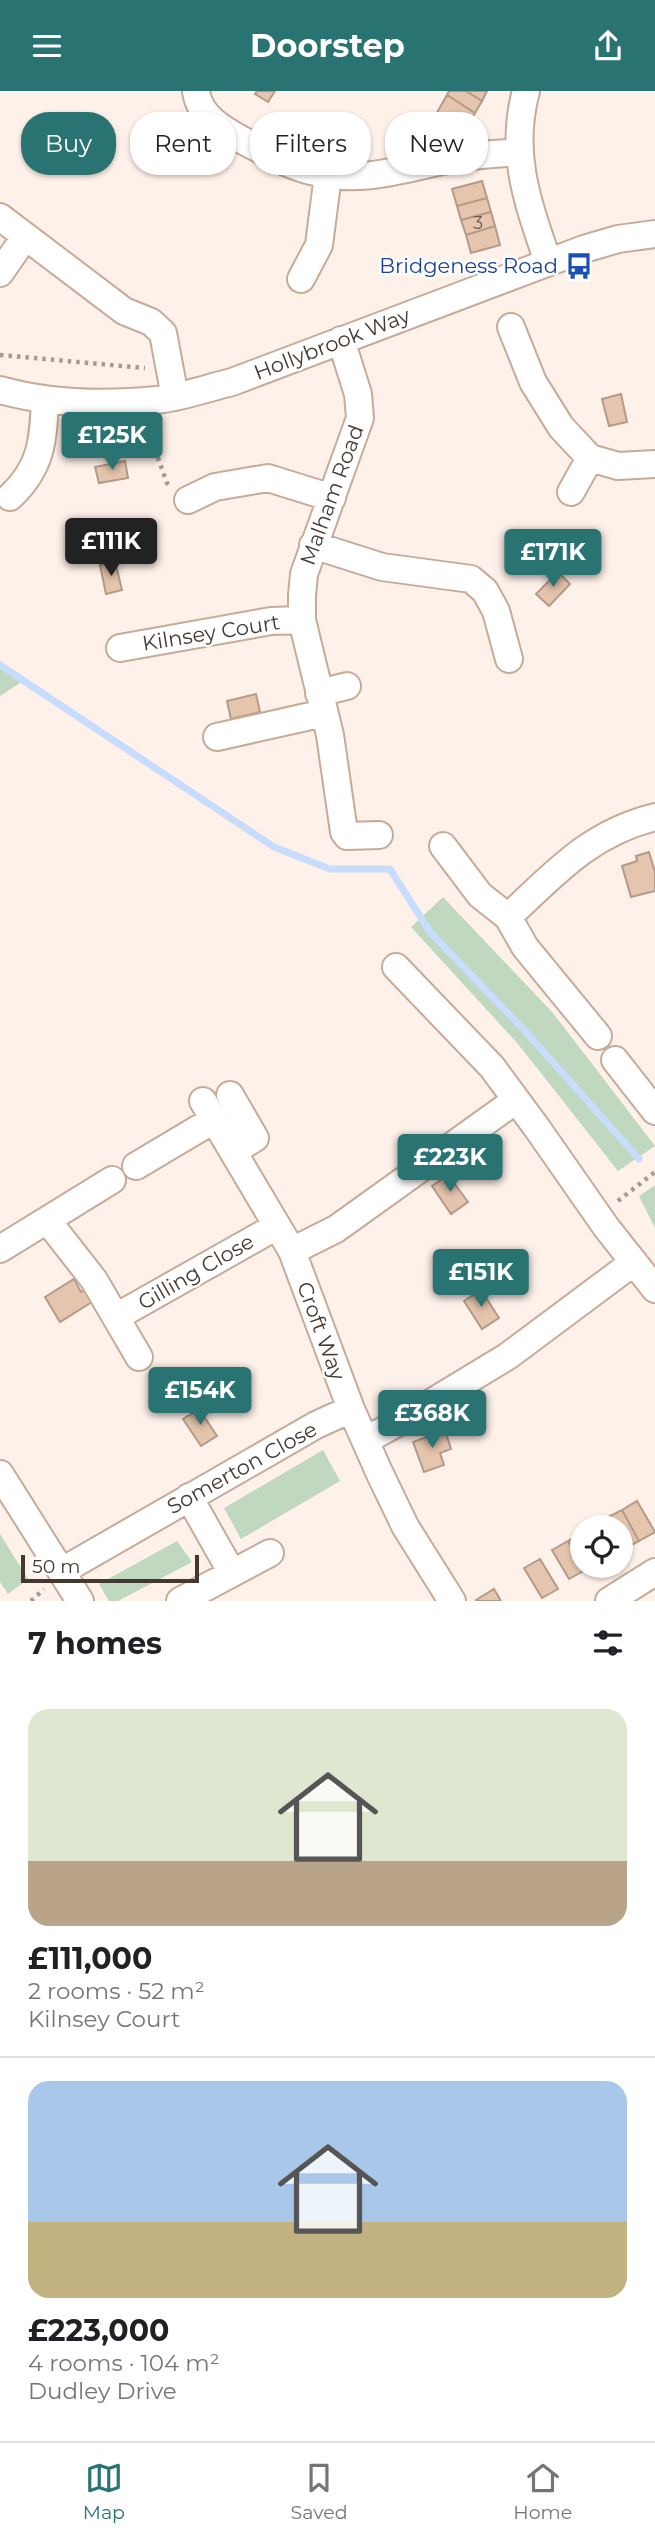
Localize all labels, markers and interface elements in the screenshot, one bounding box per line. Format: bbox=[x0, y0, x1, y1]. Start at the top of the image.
text: Doorstep bbox=[250, 26, 405, 65]
icon: menu bbox=[28, 27, 66, 65]
icon: share bbox=[589, 27, 627, 65]
chip: Buy bbox=[21, 112, 116, 175]
chip: Rent bbox=[130, 112, 236, 175]
chip: Filters bbox=[250, 112, 371, 175]
chip: New bbox=[385, 112, 488, 175]
house number: 3 bbox=[473, 212, 483, 234]
bus stop icon: Bridgeness Road bbox=[564, 251, 594, 281]
place label: Bridgeness Road bbox=[379, 253, 558, 278]
street label: Hollybrook Way bbox=[250, 302, 414, 385]
pin: £125K bbox=[63, 413, 161, 472]
text: £125K bbox=[78, 421, 146, 449]
street label: Malham Road bbox=[295, 421, 368, 568]
pin: £111K bbox=[62, 519, 160, 578]
text: £111K bbox=[81, 527, 141, 555]
pin: £171K bbox=[504, 529, 602, 589]
text: £171K bbox=[520, 538, 586, 566]
street label: Kilnsey Court bbox=[140, 609, 282, 656]
pin: £223K bbox=[401, 1135, 499, 1194]
text: £223K bbox=[414, 1143, 486, 1171]
street label: Gilling Close bbox=[133, 1228, 258, 1315]
pin: £151K bbox=[432, 1249, 530, 1309]
text: £151K bbox=[449, 1258, 513, 1286]
street label: Croft Way bbox=[292, 1278, 351, 1384]
pin: £154K bbox=[151, 1367, 249, 1427]
text: £154K bbox=[164, 1376, 236, 1404]
pin: £368K bbox=[383, 1391, 481, 1450]
text: £368K bbox=[394, 1399, 470, 1427]
street label: Somerton Close bbox=[162, 1416, 321, 1519]
map controls bbox=[570, 1515, 633, 1578]
button: locate bbox=[570, 1515, 633, 1578]
scale bar bbox=[21, 1552, 200, 1584]
text: 50 m bbox=[32, 1555, 80, 1578]
icon: filters bbox=[589, 1624, 627, 1662]
text: 7 homes bbox=[28, 1625, 162, 1662]
icon: home bbox=[265, 1754, 391, 1880]
text: £111,000 bbox=[28, 1940, 152, 1977]
text: 2 rooms · 52 m² bbox=[28, 1977, 205, 2005]
text: Kilnsey Court bbox=[28, 2005, 180, 2033]
icon: home bbox=[265, 2126, 391, 2252]
text: £223,000 bbox=[28, 2312, 169, 2349]
text: 4 rooms · 104 m² bbox=[28, 2349, 220, 2377]
text: Dudley Drive bbox=[28, 2377, 177, 2405]
tab: Map bbox=[83, 2459, 125, 2524]
tab: Saved bbox=[291, 2459, 348, 2524]
tab: Home bbox=[513, 2459, 572, 2524]

